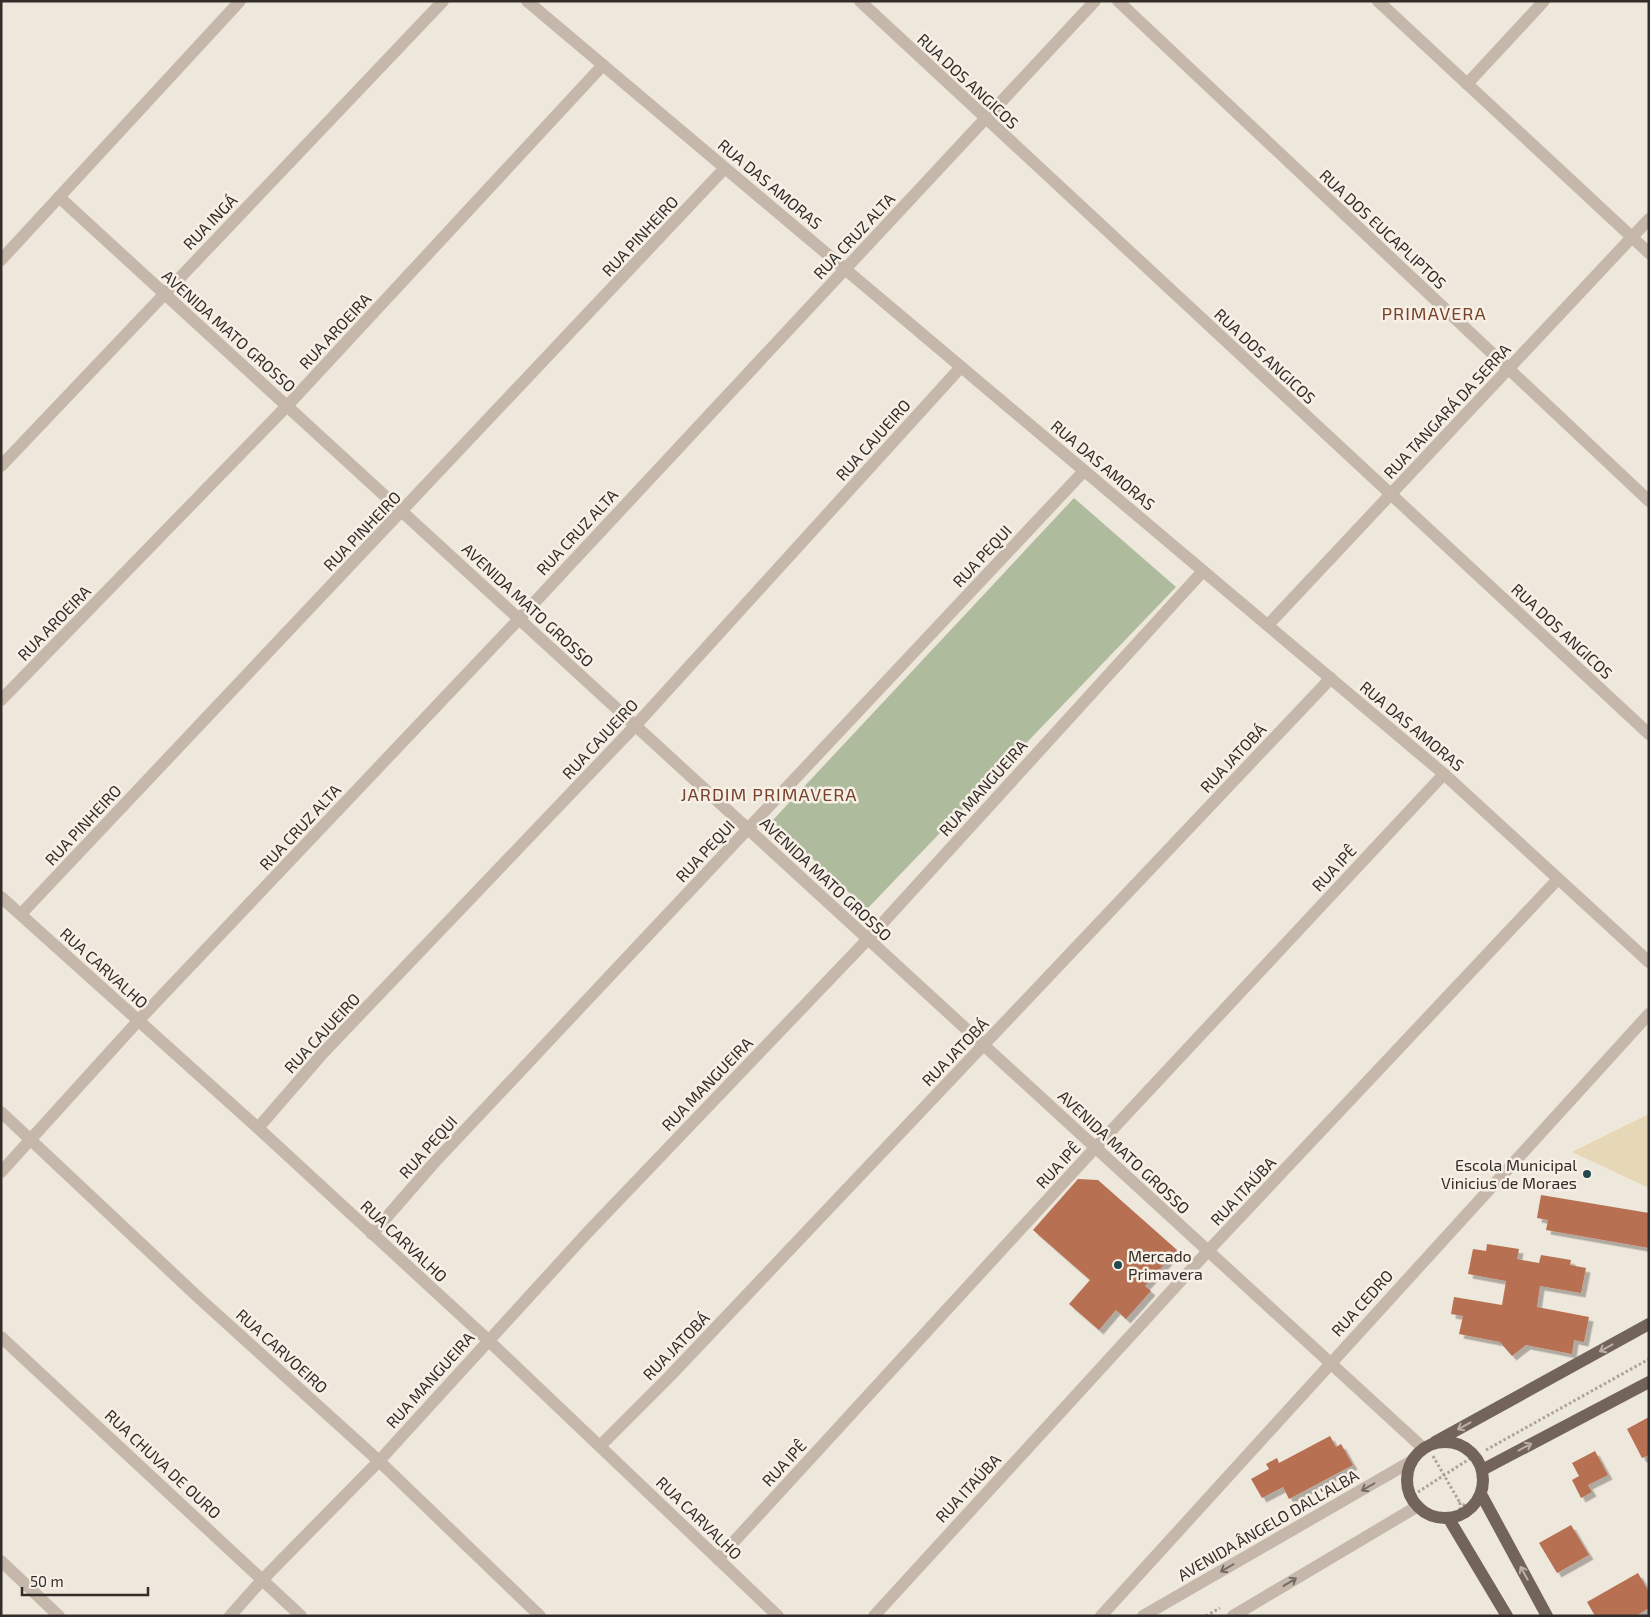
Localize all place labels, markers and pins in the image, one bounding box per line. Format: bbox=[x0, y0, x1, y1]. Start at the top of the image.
place label: Escola Municipal Vinicius de Moraes bbox=[1441, 1155, 1577, 1192]
marker: Escola Municipal Vinicius de Moraes bbox=[1581, 1168, 1593, 1180]
place label: Mercado Primavera bbox=[1128, 1246, 1203, 1283]
marker: Mercado Primavera bbox=[1112, 1259, 1124, 1271]

